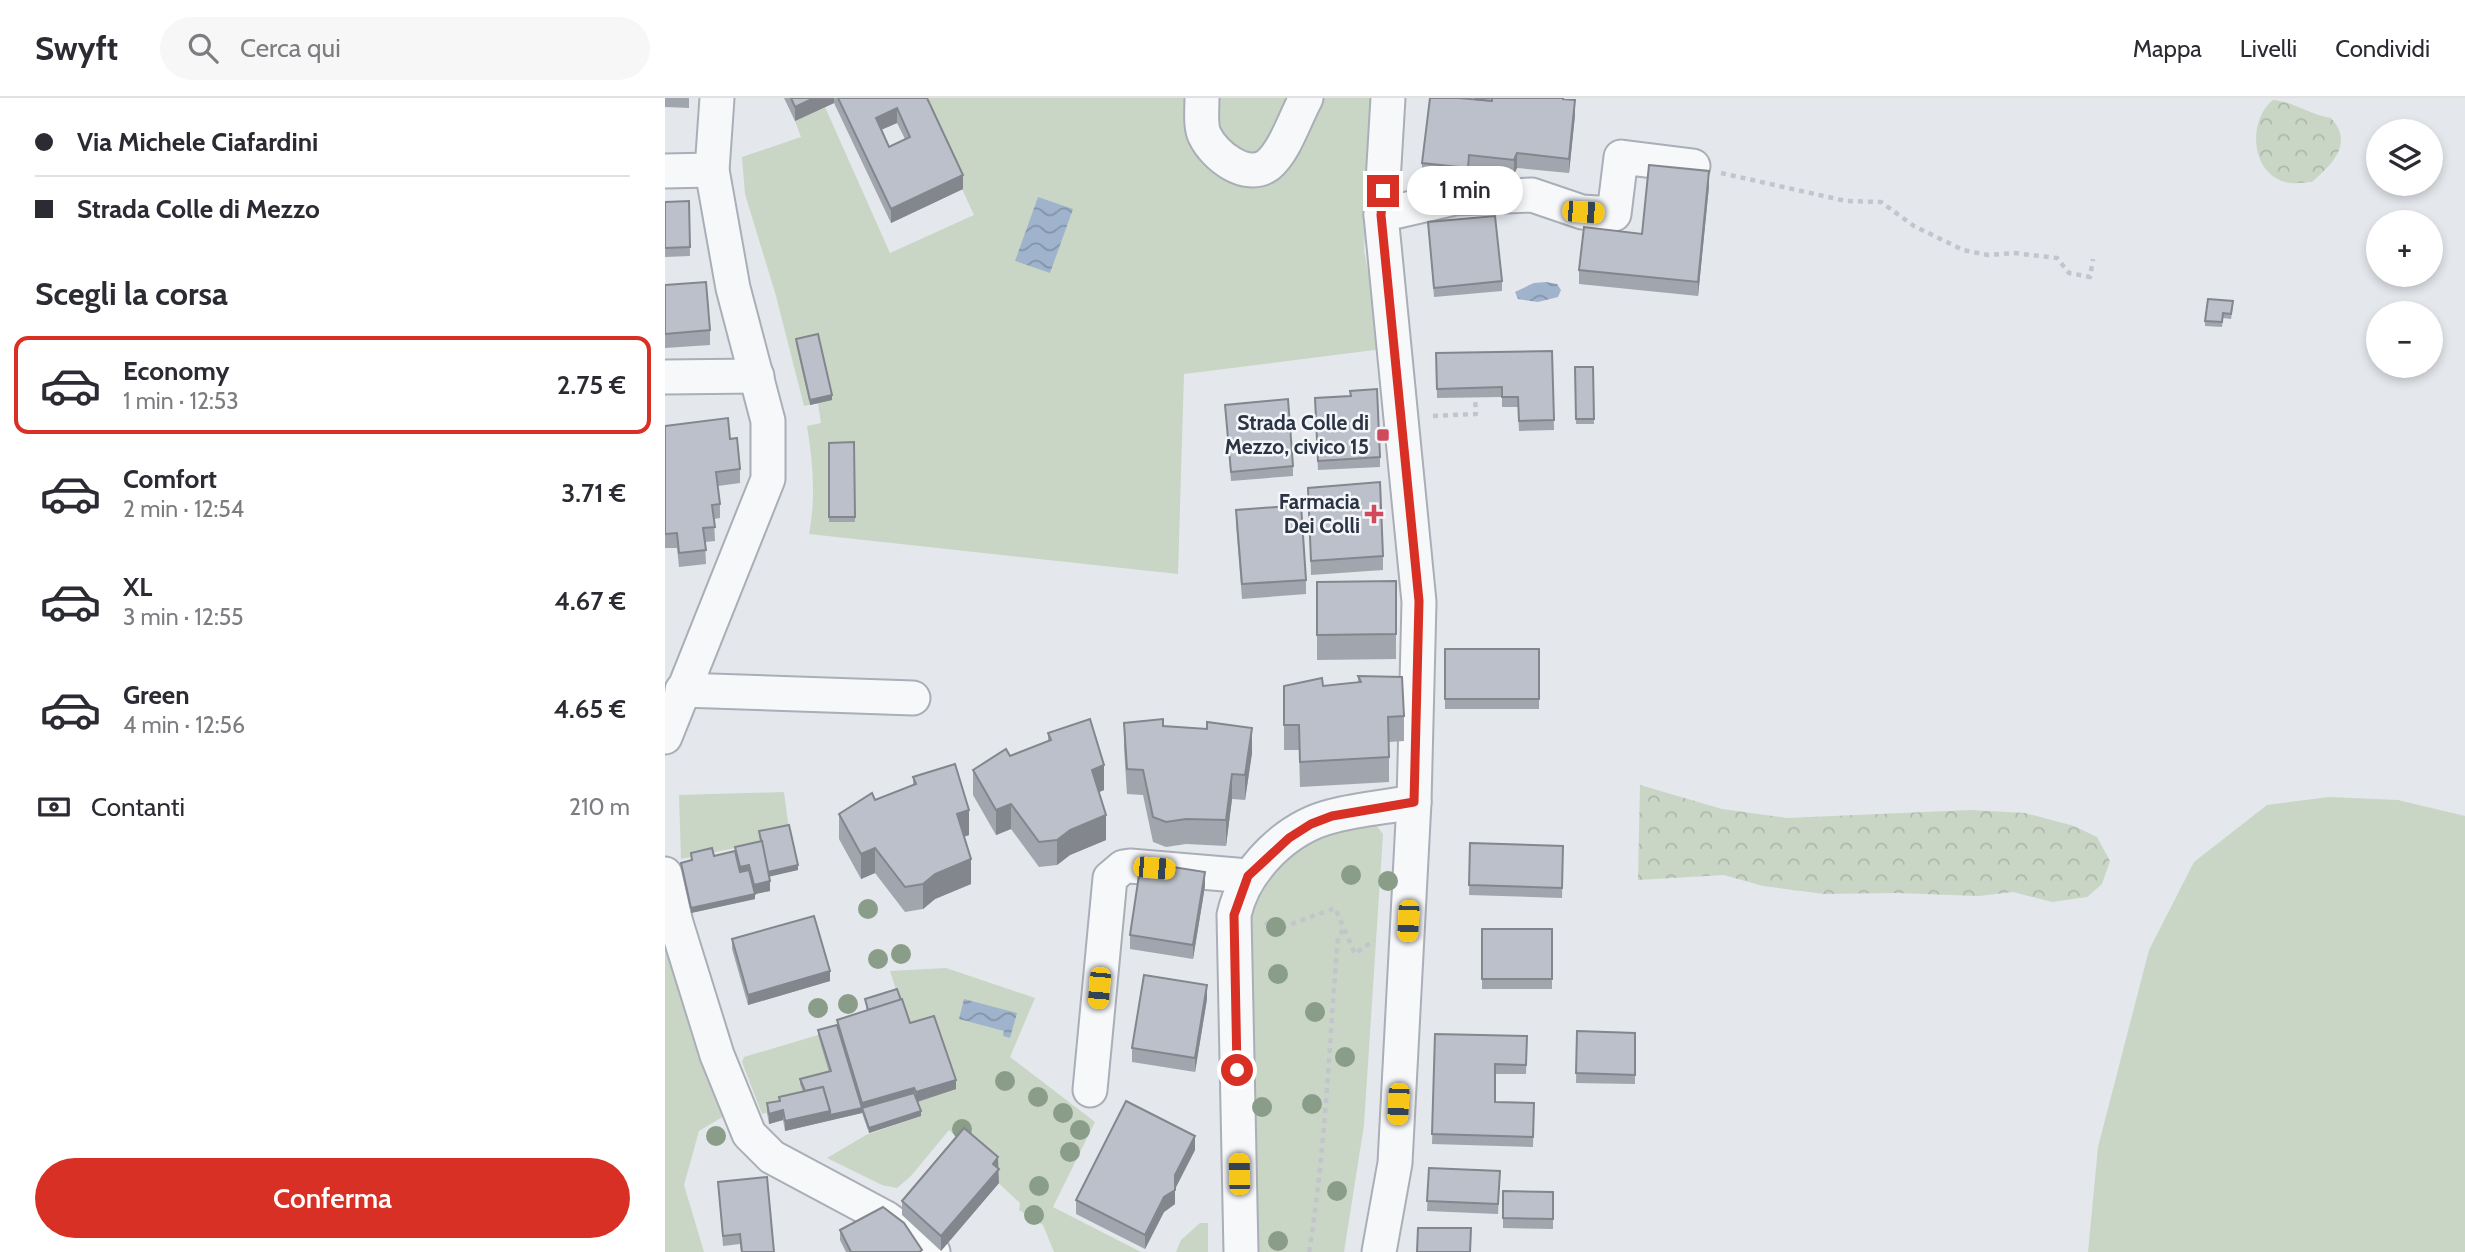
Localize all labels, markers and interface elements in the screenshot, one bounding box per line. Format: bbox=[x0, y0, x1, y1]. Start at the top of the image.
search box bbox=[160, 17, 650, 80]
text: Swyft bbox=[35, 28, 118, 68]
icon: search bbox=[184, 29, 222, 67]
text: Cerca qui bbox=[240, 32, 341, 64]
text: Mappa bbox=[2133, 34, 2202, 63]
text: Livelli bbox=[2240, 34, 2297, 63]
text: Condividi bbox=[2335, 34, 2430, 63]
map controls bbox=[2366, 119, 2443, 378]
button: layers bbox=[2366, 119, 2443, 196]
text: Via Michele Ciafardini bbox=[77, 126, 318, 158]
callout: 1 min bbox=[1407, 166, 1523, 216]
route end bbox=[1367, 175, 1399, 207]
text: 1 min bbox=[1439, 176, 1491, 204]
text: Strada Colle di Mezzo bbox=[77, 193, 320, 225]
car bbox=[1562, 200, 1605, 224]
button: + bbox=[2366, 210, 2443, 287]
text: Scegli la corsa bbox=[35, 274, 228, 313]
button: − bbox=[2366, 301, 2443, 378]
icon: car bbox=[39, 354, 102, 417]
text: Economy bbox=[123, 355, 229, 387]
text: 2.75 € bbox=[557, 369, 626, 401]
text: 1 min · 12:53 bbox=[123, 387, 239, 415]
place label: Strada Colle di Mezzo, civico 15 bbox=[1224, 410, 1369, 459]
marker: Strada Colle di Mezzo, civico 15 bbox=[1375, 427, 1391, 443]
icon: car bbox=[39, 462, 102, 525]
text: Comfort bbox=[123, 463, 217, 495]
text: 3.71 € bbox=[561, 477, 626, 509]
place label: Farmacia Dei Colli bbox=[1279, 489, 1361, 538]
text: 2 min · 12:54 bbox=[123, 495, 244, 523]
marker: Farmacia Dei Colli bbox=[1366, 506, 1382, 522]
icon: car bbox=[39, 570, 102, 633]
text: XL bbox=[123, 571, 152, 603]
text: 4.67 € bbox=[554, 585, 626, 617]
text: 3 min · 12:55 bbox=[123, 603, 244, 631]
icon: car bbox=[39, 678, 102, 741]
text: Green bbox=[123, 679, 190, 711]
text: 4.65 € bbox=[553, 693, 626, 725]
text: 4 min · 12:56 bbox=[123, 711, 245, 739]
icon: cash bbox=[35, 788, 73, 826]
text: Contanti bbox=[91, 791, 185, 823]
text: 210 m bbox=[569, 793, 630, 821]
car bbox=[1133, 856, 1176, 880]
car bbox=[1397, 899, 1420, 943]
car bbox=[1087, 966, 1112, 1010]
route start bbox=[1221, 1054, 1253, 1086]
car bbox=[1387, 1082, 1410, 1126]
car bbox=[1229, 1153, 1250, 1195]
button: Conferma bbox=[35, 1158, 630, 1238]

